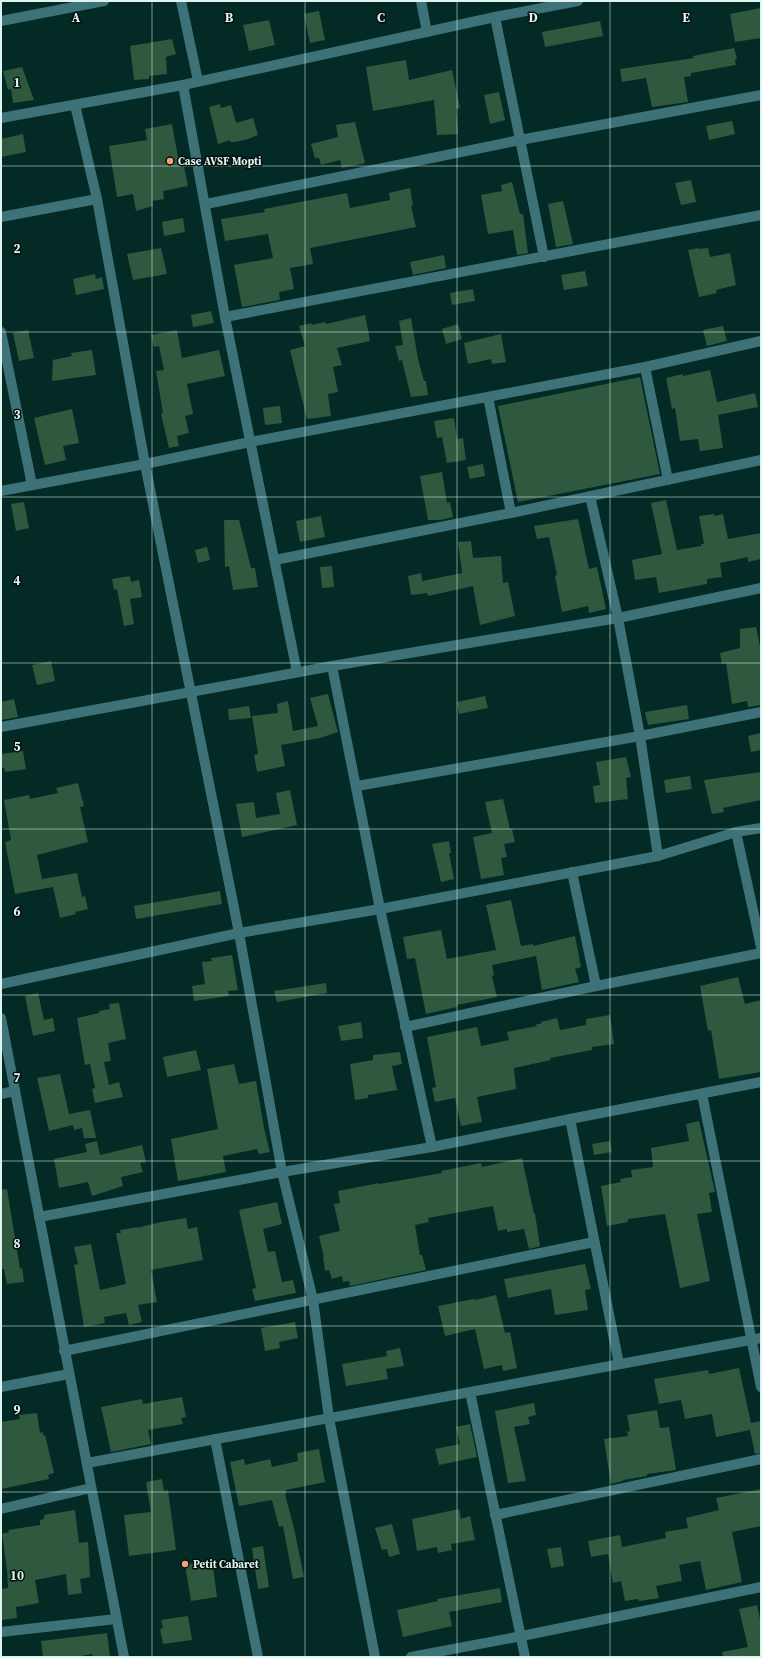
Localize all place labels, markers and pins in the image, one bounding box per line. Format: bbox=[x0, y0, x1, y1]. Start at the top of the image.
place label: Case AVSF Mopti bbox=[178, 154, 262, 169]
marker: Case AVSF Mopti bbox=[165, 156, 175, 166]
place label: Petit Cabaret bbox=[193, 1557, 260, 1572]
marker: Petit Cabaret bbox=[180, 1559, 190, 1569]

